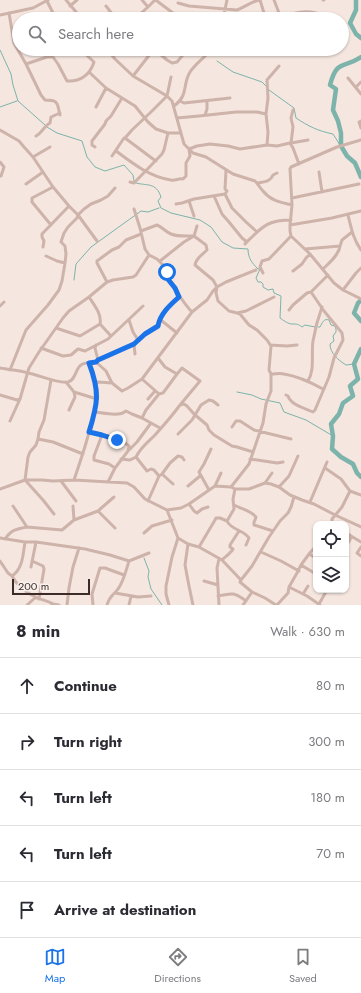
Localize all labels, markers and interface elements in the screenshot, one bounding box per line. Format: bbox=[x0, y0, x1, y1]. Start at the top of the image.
search box bbox=[12, 12, 349, 56]
icon: search bbox=[26, 23, 48, 45]
text: Search here bbox=[58, 23, 134, 45]
route start bbox=[158, 263, 176, 281]
route end bbox=[108, 431, 126, 449]
map controls bbox=[313, 521, 349, 593]
button: locate bbox=[313, 521, 349, 557]
button: layers bbox=[313, 557, 349, 593]
scale bar bbox=[12, 577, 90, 596]
text: 200 m bbox=[18, 578, 49, 594]
text: 8 min bbox=[16, 619, 60, 643]
text: Walk · 630 m bbox=[270, 622, 345, 641]
icon: ahead bbox=[16, 675, 38, 697]
text: Continue bbox=[54, 675, 117, 697]
text: 80 m bbox=[316, 676, 345, 695]
icon: right bbox=[16, 731, 38, 753]
text: Turn right bbox=[54, 731, 122, 753]
text: 300 m bbox=[308, 732, 345, 751]
icon: left bbox=[16, 787, 38, 809]
text: Turn left bbox=[54, 787, 112, 809]
text: 180 m bbox=[310, 788, 345, 807]
icon: left bbox=[16, 843, 38, 865]
text: Turn left bbox=[54, 843, 112, 865]
text: 70 m bbox=[316, 844, 345, 863]
icon: arrive bbox=[16, 899, 38, 921]
text: Arrive at destination bbox=[54, 899, 196, 921]
tab: Map bbox=[44, 946, 66, 986]
tab: Directions bbox=[154, 946, 201, 986]
tab: Saved bbox=[289, 946, 317, 986]

